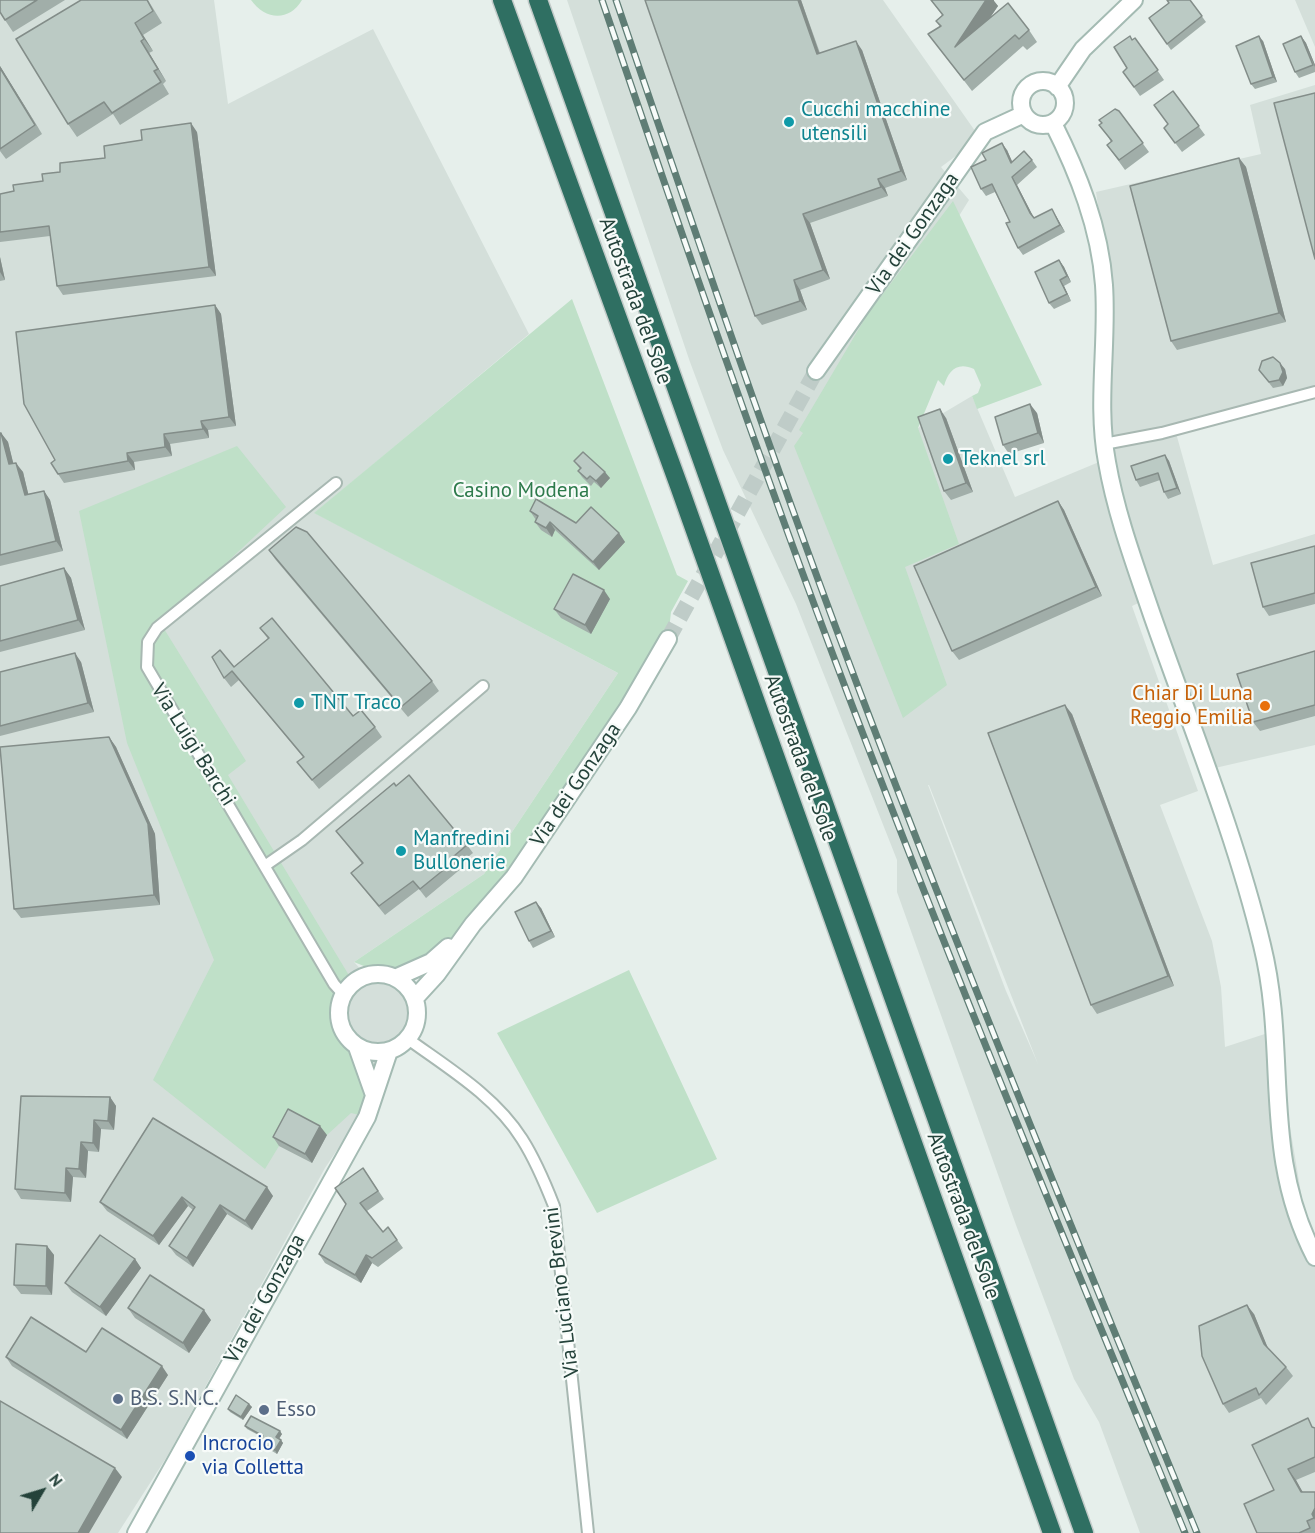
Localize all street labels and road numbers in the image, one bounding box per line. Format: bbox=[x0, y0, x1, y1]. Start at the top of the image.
street label: Via dei Gonzaga bbox=[861, 168, 965, 300]
street label: Autostrada del Sole bbox=[593, 214, 677, 388]
street label: Autostrada del Sole bbox=[758, 671, 842, 845]
street label: Via Luigi Barchi bbox=[145, 679, 241, 811]
street label: Via dei Gonzaga bbox=[525, 718, 627, 852]
street label: Autostrada del Sole bbox=[921, 1129, 1005, 1303]
street label: Via Luciano Brevini bbox=[539, 1205, 585, 1379]
street label: Via dei Gonzaga bbox=[219, 1230, 311, 1368]

